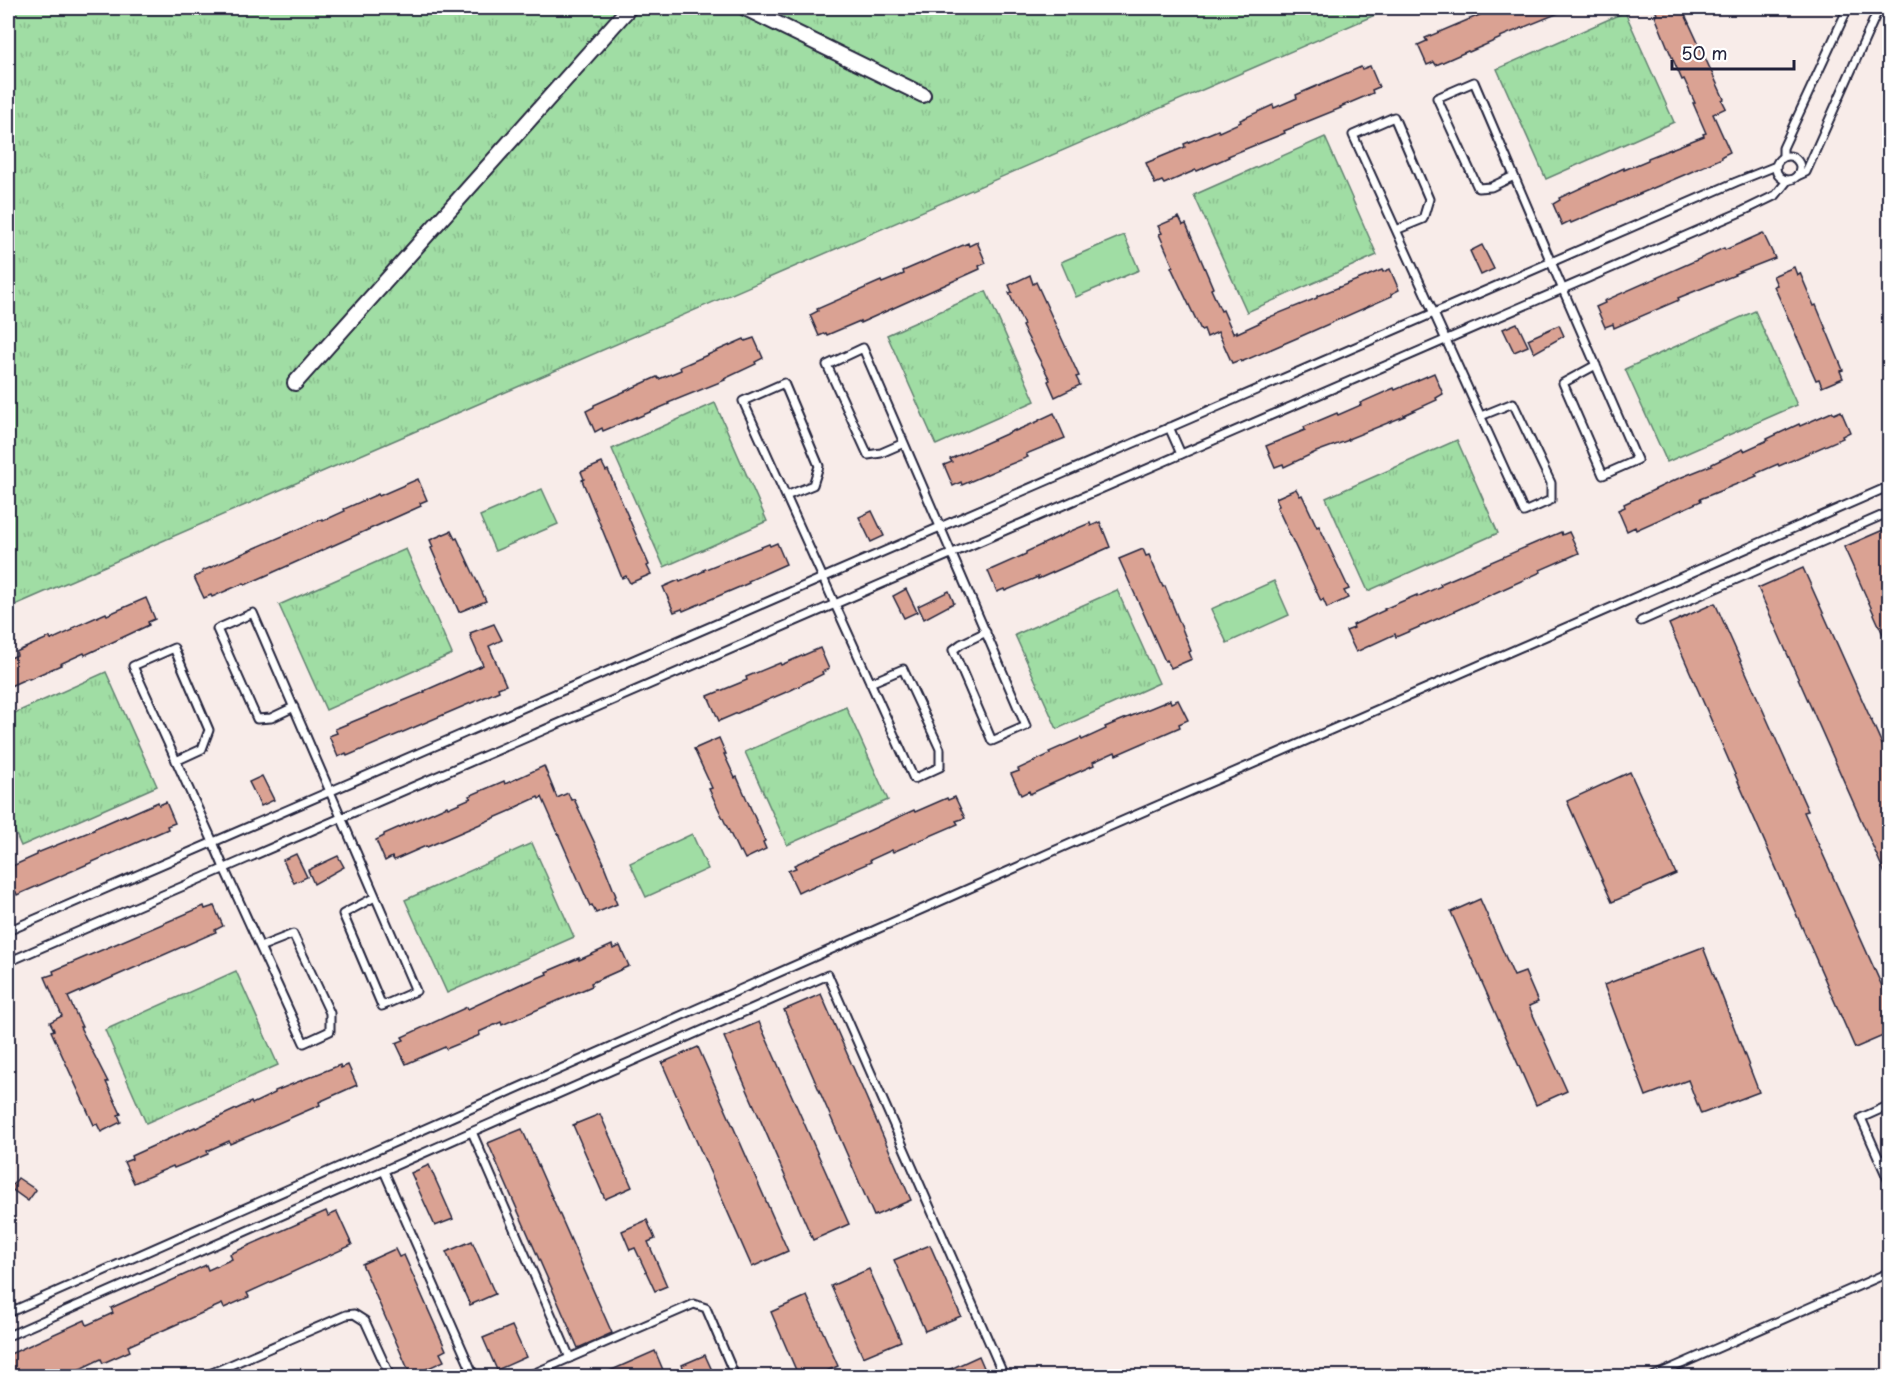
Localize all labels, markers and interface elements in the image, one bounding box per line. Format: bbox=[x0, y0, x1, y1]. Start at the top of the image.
scale bar bbox=[1672, 33, 1794, 71]
text: 50 m bbox=[1681, 39, 1728, 66]

